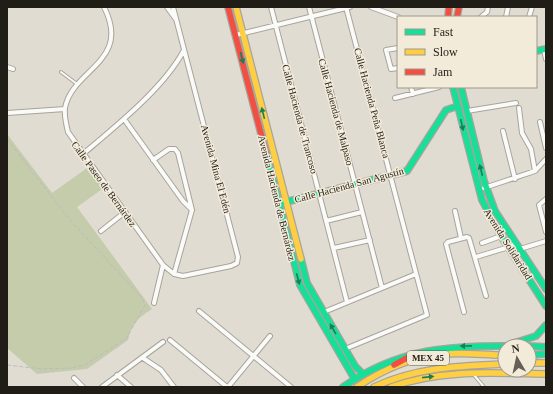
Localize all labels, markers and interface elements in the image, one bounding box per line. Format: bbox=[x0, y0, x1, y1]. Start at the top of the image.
legend bbox=[397, 16, 537, 88]
text: Fast bbox=[433, 25, 454, 39]
text: Slow bbox=[433, 45, 458, 59]
street label: Calle Hacienda Peña Blanca bbox=[352, 47, 392, 160]
one-way arrow bbox=[239, 52, 245, 65]
street label: Calle Hacienda de Malpaso bbox=[316, 57, 356, 167]
street label: Calle Hacienda de Trancoso bbox=[280, 63, 320, 175]
text: Jam bbox=[433, 65, 453, 79]
one-way arrow bbox=[260, 107, 266, 119]
one-way arrow bbox=[460, 119, 466, 131]
street label: Avenida Mina El Edén bbox=[199, 124, 233, 214]
street label: Avenida Hacienda de Bernárdez bbox=[256, 134, 298, 262]
street label: Calle Paseo de Bernárdez bbox=[69, 139, 139, 229]
one-way arrow bbox=[478, 163, 484, 175]
street label: Calle Hacienda San Agustín bbox=[293, 165, 405, 205]
street label: Avenida Solidaridad bbox=[482, 206, 534, 282]
one-way arrow bbox=[295, 273, 301, 285]
one-way arrow bbox=[330, 323, 337, 335]
north arrow bbox=[497, 338, 537, 378]
text: N bbox=[511, 342, 520, 355]
one-way arrow bbox=[459, 343, 472, 349]
road number: MEX 45 bbox=[407, 351, 449, 365]
one-way arrow bbox=[422, 373, 434, 380]

